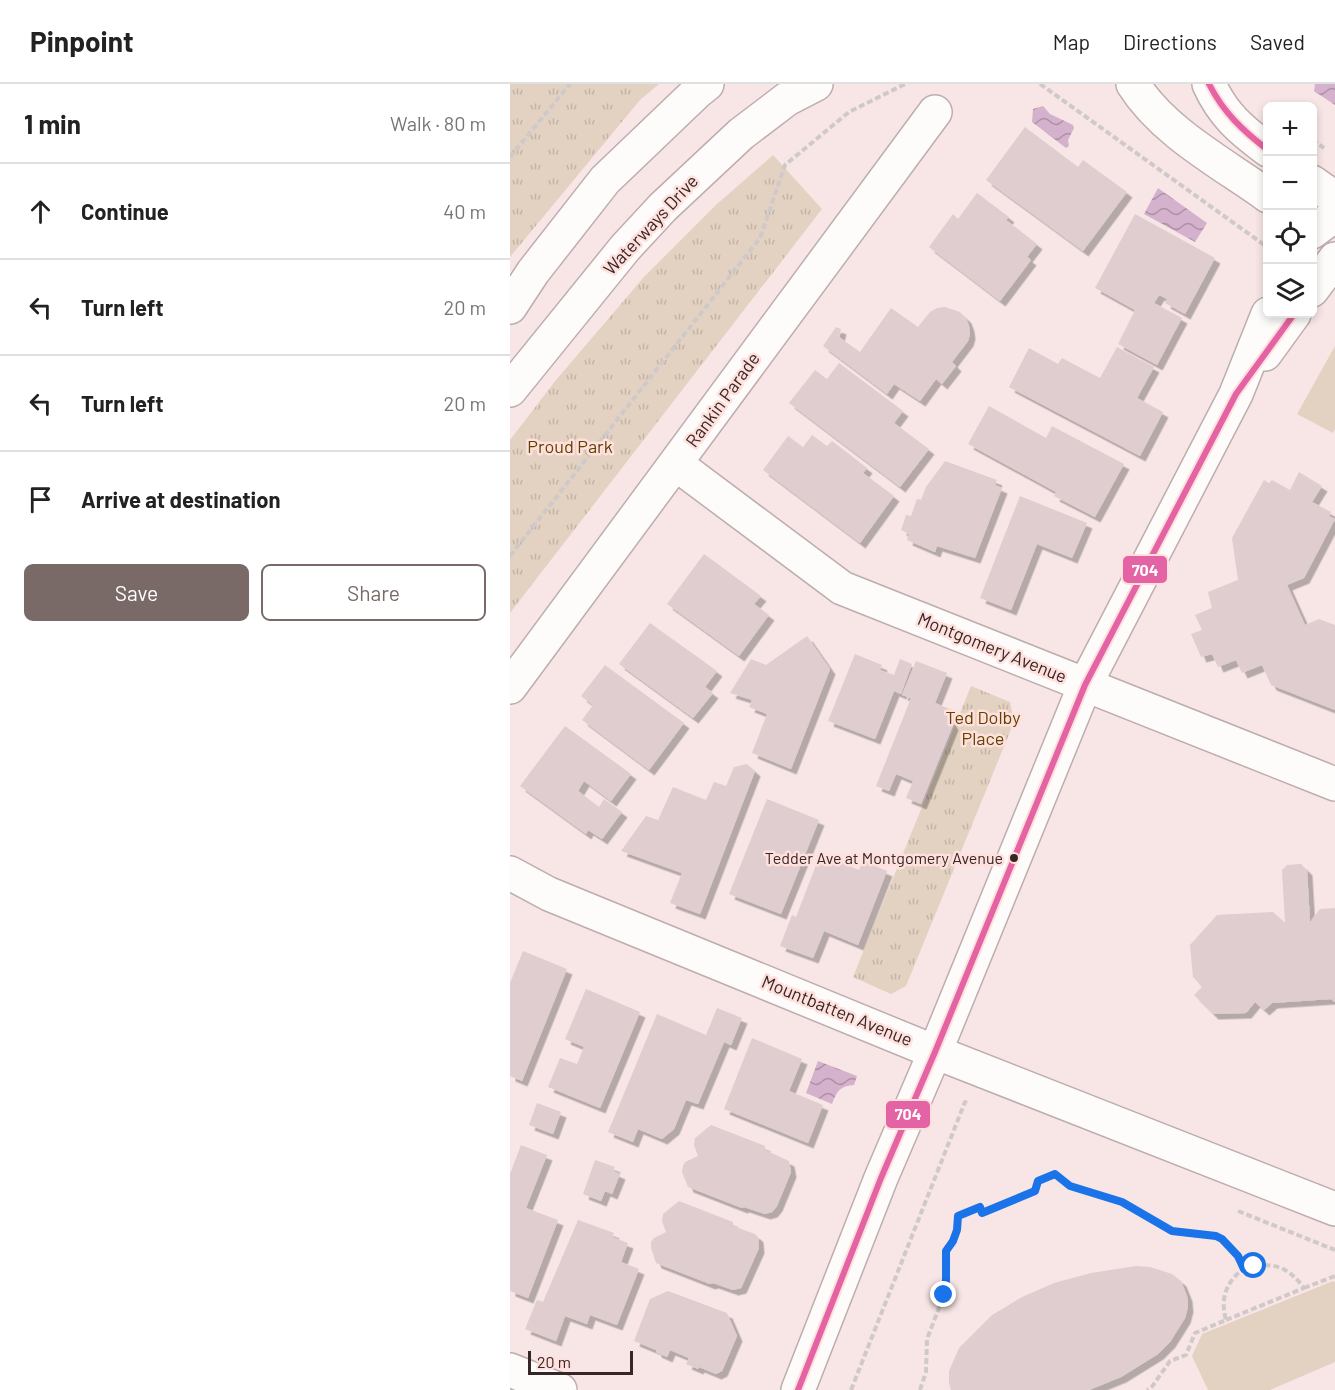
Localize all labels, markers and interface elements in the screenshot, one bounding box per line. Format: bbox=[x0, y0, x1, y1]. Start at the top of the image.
text: Pinpoint bbox=[30, 24, 134, 58]
text: Map bbox=[1053, 29, 1090, 54]
text: Directions bbox=[1123, 29, 1217, 54]
text: Saved bbox=[1250, 29, 1305, 54]
map controls bbox=[1263, 102, 1317, 318]
button: + bbox=[1263, 102, 1317, 156]
text: 1 min bbox=[24, 108, 81, 139]
text: Walk · 80 m bbox=[390, 111, 486, 135]
button: − bbox=[1263, 156, 1317, 210]
street label: Waterways Drive bbox=[598, 170, 702, 279]
icon: ahead bbox=[24, 195, 57, 228]
text: Continue bbox=[81, 198, 169, 224]
text: 40 m bbox=[443, 199, 486, 223]
button: locate bbox=[1263, 210, 1317, 264]
button: layers bbox=[1263, 264, 1317, 318]
icon: left bbox=[24, 291, 57, 324]
text: Turn left bbox=[81, 294, 164, 320]
text: 20 m bbox=[443, 295, 486, 319]
street label: Rankin Parade bbox=[680, 348, 764, 451]
icon: left bbox=[24, 387, 57, 420]
text: Turn left bbox=[81, 390, 164, 416]
text: 20 m bbox=[443, 391, 486, 415]
park label: Proud Park bbox=[527, 435, 613, 457]
icon: arrive bbox=[24, 483, 57, 516]
text: Arrive at destination bbox=[81, 486, 280, 512]
line badge: 704 bbox=[1122, 555, 1168, 584]
text: 704 bbox=[1132, 560, 1158, 579]
button: Save bbox=[24, 564, 249, 621]
button: Share bbox=[261, 564, 486, 621]
street label: Montgomery Avenue bbox=[915, 607, 1070, 687]
park label: Ted Dolby Place bbox=[945, 706, 1021, 749]
place label: Tedder Ave at Montgomery Avenue bbox=[765, 848, 1003, 867]
marker: Tedder Ave at Montgomery Avenue bbox=[1008, 852, 1020, 864]
street label: Mountbatten Avenue bbox=[759, 970, 916, 1050]
line badge: 704 bbox=[885, 1100, 931, 1129]
text: 704 bbox=[895, 1104, 921, 1123]
route start bbox=[1240, 1252, 1266, 1278]
route end bbox=[930, 1281, 956, 1307]
scale bar bbox=[528, 1348, 633, 1376]
text: 20 m bbox=[537, 1352, 571, 1371]

